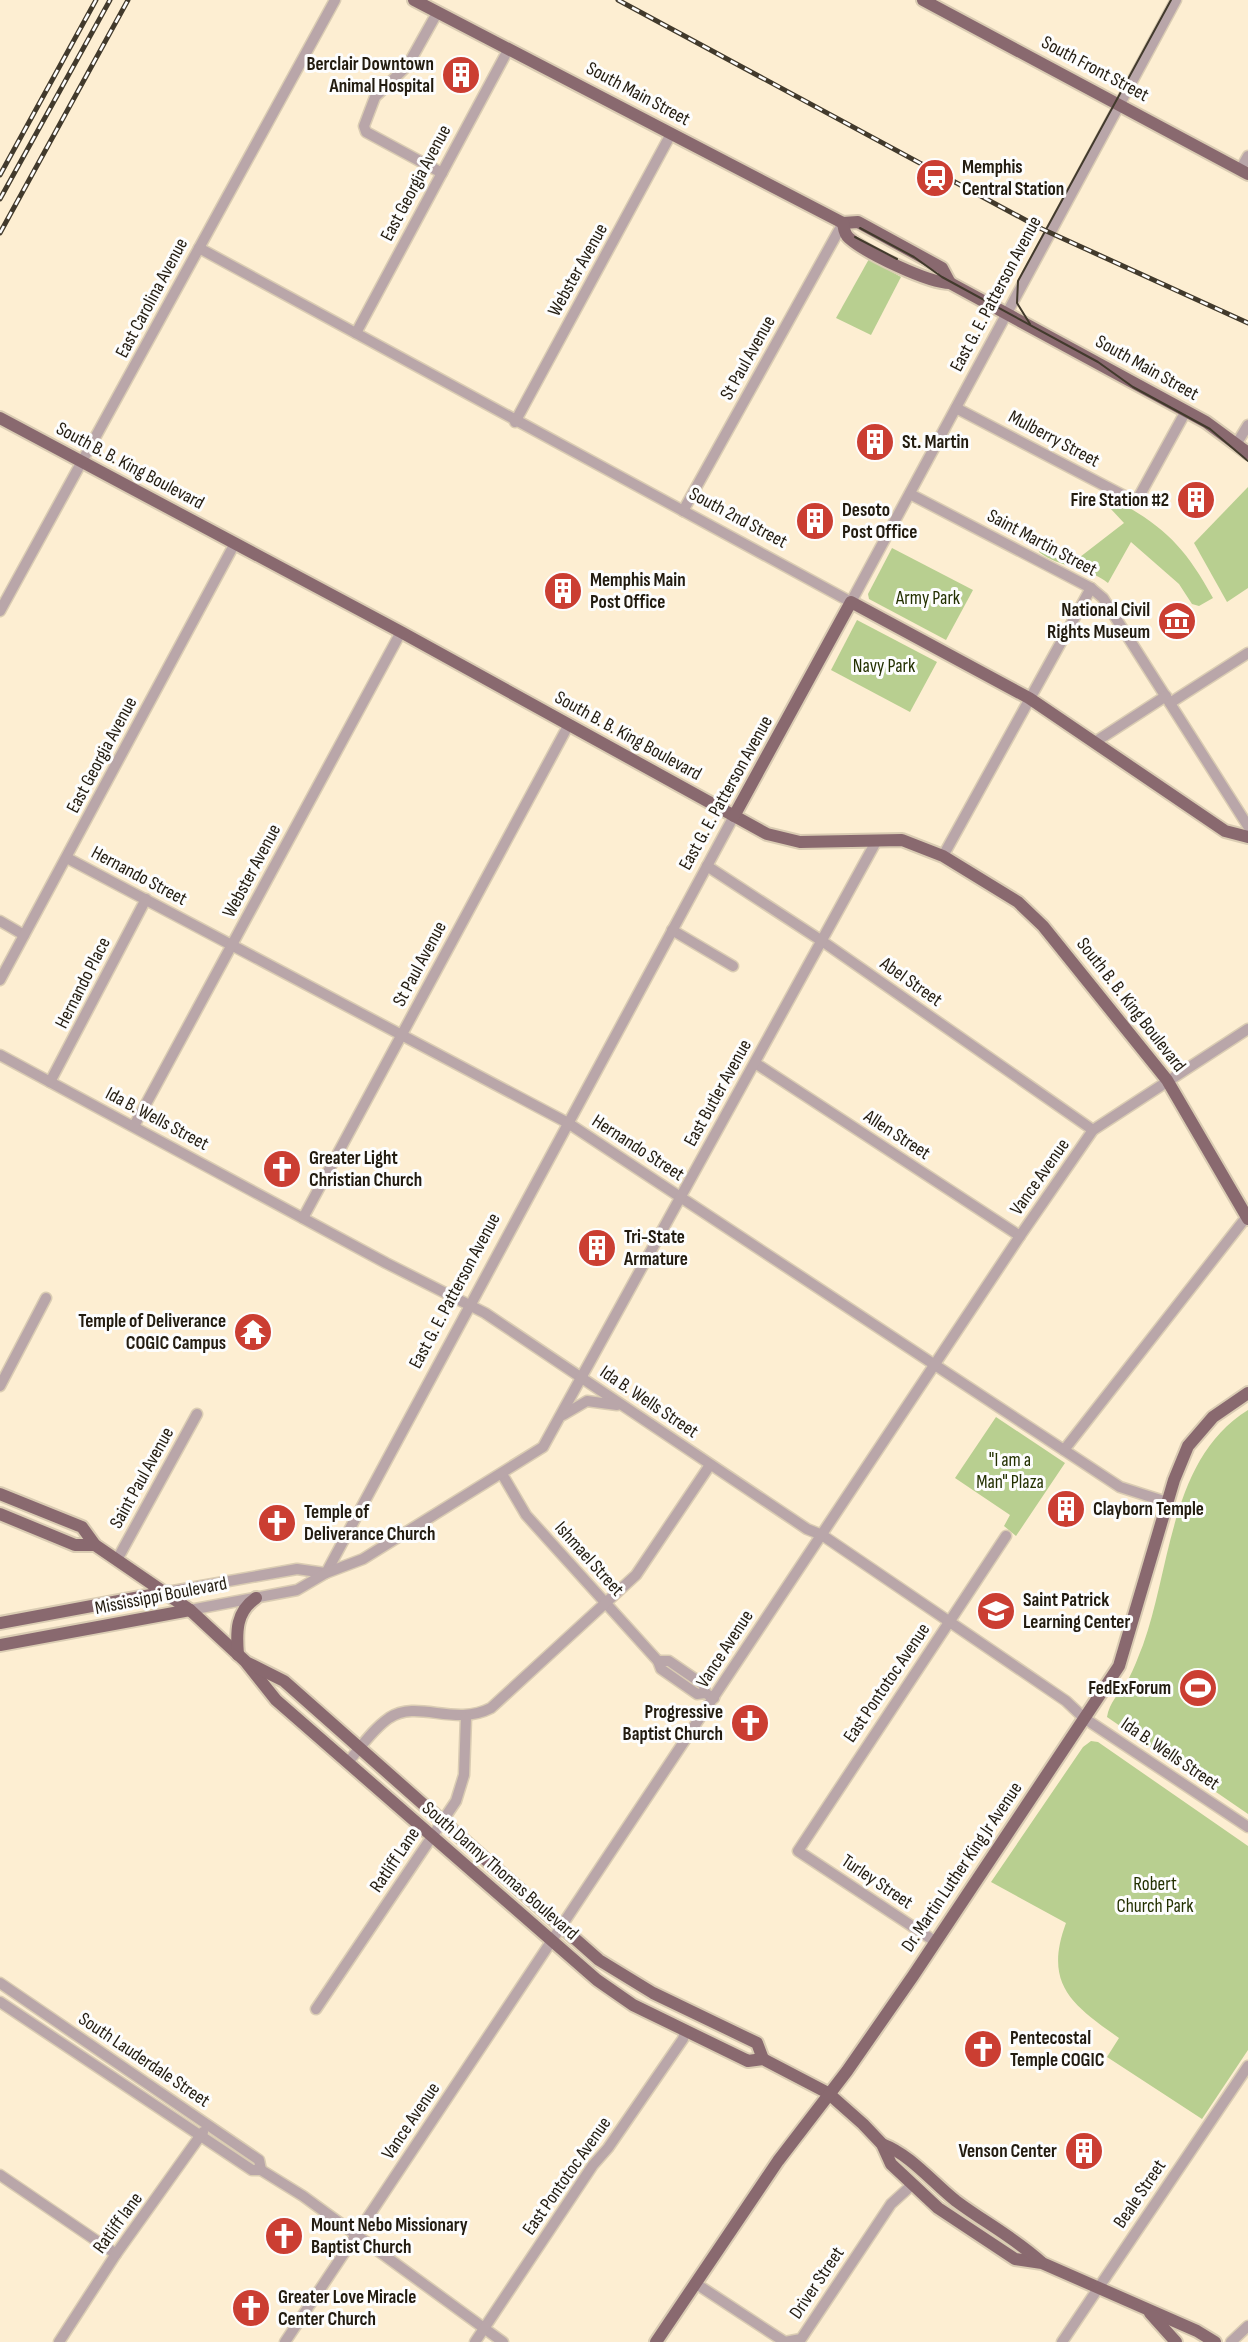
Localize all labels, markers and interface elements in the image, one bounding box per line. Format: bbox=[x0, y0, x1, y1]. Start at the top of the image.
street label: South Front Street bbox=[1037, 31, 1153, 107]
place label: Berclair Downtown Animal Hospital bbox=[306, 53, 434, 98]
building icon: Berclair Downtown Animal Hospital bbox=[440, 54, 482, 96]
street label: South Main Street bbox=[582, 57, 694, 131]
street label: East Georgia Avenue bbox=[376, 121, 456, 245]
place label: Memphis Central Station bbox=[962, 156, 1064, 201]
station icon: Memphis Central Station bbox=[914, 157, 956, 199]
street label: East G. E. Patterson Avenue bbox=[945, 212, 1047, 376]
street label: Webster Avenue bbox=[543, 220, 613, 320]
street label: East Carolina Avenue bbox=[111, 234, 193, 362]
street label: St Paul Avenue bbox=[715, 312, 781, 404]
street label: South Main Street bbox=[1091, 330, 1203, 406]
street label: Mulberry Street bbox=[1005, 405, 1104, 473]
street label: South B. B. King Boulevard bbox=[52, 417, 208, 515]
building icon: St. Martin bbox=[854, 421, 896, 463]
place label: St. Martin bbox=[902, 431, 969, 454]
building icon: Fire Station #2 bbox=[1175, 479, 1217, 521]
street label: South 2nd Street bbox=[685, 483, 791, 554]
place label: Fire Station #2 bbox=[1070, 489, 1169, 512]
place label: Desoto Post Office bbox=[842, 499, 917, 544]
building icon: Desoto Post Office bbox=[794, 500, 836, 542]
street label: Saint Martin Street bbox=[983, 504, 1101, 582]
place label: Memphis Main Post Office bbox=[590, 569, 686, 614]
building icon: Memphis Main Post Office bbox=[542, 570, 584, 612]
park label: Army Park bbox=[895, 587, 961, 610]
place label: National Civil Rights Museum bbox=[1047, 599, 1150, 644]
museum icon: National Civil Rights Museum bbox=[1156, 600, 1198, 642]
park label: Navy Park bbox=[853, 655, 916, 678]
street label: South B. B. King Boulevard bbox=[551, 686, 705, 786]
street label: East Georgia Avenue bbox=[62, 693, 142, 817]
street label: East G. E. Patterson Avenue bbox=[674, 712, 778, 874]
street label: Webster Avenue bbox=[218, 820, 286, 922]
street label: Hernando Street bbox=[87, 841, 191, 911]
street label: St Paul Avenue bbox=[388, 918, 452, 1010]
street label: South B. B. King Boulevard bbox=[1071, 933, 1191, 1077]
street label: Hernando Place bbox=[50, 934, 116, 1032]
street label: Abel Street bbox=[875, 952, 947, 1012]
street label: East Butler Avenue bbox=[679, 1035, 757, 1151]
street label: Ida B. Wells Street bbox=[101, 1082, 213, 1156]
street label: Allen Street bbox=[859, 1105, 935, 1165]
street label: Hernando Street bbox=[588, 1110, 689, 1186]
street label: Vance Avenue bbox=[1005, 1134, 1075, 1220]
place label: Greater Light Christian Church bbox=[309, 1147, 422, 1192]
church icon: Greater Light Christian Church bbox=[261, 1148, 303, 1190]
street label: East G. E. Patterson Avenue bbox=[404, 1209, 506, 1373]
place label: Tri-State Armature bbox=[623, 1226, 688, 1271]
building icon: Tri-State Armature bbox=[576, 1227, 618, 1269]
place label: Temple of Deliverance COGIC Campus bbox=[78, 1310, 226, 1355]
temple icon: Temple of Deliverance COGIC Campus bbox=[232, 1311, 274, 1353]
street label: Ida B. Wells Street bbox=[595, 1361, 703, 1443]
street label: Saint Paul Avenue bbox=[105, 1423, 179, 1533]
park label: "I am a Man" Plaza bbox=[976, 1449, 1044, 1494]
building icon: Clayborn Temple bbox=[1045, 1488, 1087, 1530]
place label: Clayborn Temple bbox=[1093, 1498, 1204, 1521]
place label: Temple of Deliverance Church bbox=[304, 1501, 435, 1546]
church icon: Temple of Deliverance Church bbox=[256, 1502, 298, 1544]
street label: Ishmael Street bbox=[549, 1517, 629, 1601]
street label: Mississippi Boulevard bbox=[93, 1572, 229, 1620]
place label: Saint Patrick Learning Center bbox=[1023, 1589, 1130, 1634]
school or university icon: Saint Patrick Learning Center bbox=[975, 1590, 1017, 1632]
street label: Vance Avenue bbox=[691, 1606, 759, 1692]
street label: East Pontotoc Avenue bbox=[839, 1619, 935, 1747]
sports icon: FedExForum bbox=[1177, 1667, 1219, 1709]
place label: FedExForum bbox=[1088, 1677, 1171, 1700]
place label: Progressive Baptist Church bbox=[623, 1701, 723, 1746]
church icon: Progressive Baptist Church bbox=[729, 1702, 771, 1744]
street label: Ida B. Wells Street bbox=[1116, 1713, 1224, 1795]
street label: Dr. Martin Luther King Jr Avenue bbox=[897, 1778, 1027, 1956]
street label: South Danny Thomas Boulevard bbox=[417, 1797, 583, 1945]
street label: Ratliff Lane bbox=[365, 1823, 425, 1897]
street label: Turley Street bbox=[837, 1850, 917, 1914]
park label: Robert Church Park bbox=[1117, 1873, 1194, 1918]
street label: South Lauderdale Street bbox=[74, 2008, 214, 2113]
place label: Pentecostal Temple COGIC bbox=[1010, 2027, 1105, 2072]
church icon: Pentecostal Temple COGIC bbox=[962, 2028, 1004, 2070]
street label: Vance Avenue bbox=[377, 2078, 445, 2164]
street label: East Pontotoc Avenue bbox=[518, 2113, 616, 2239]
building icon: Venson Center bbox=[1063, 2130, 1105, 2172]
place label: Venson Center bbox=[958, 2140, 1057, 2163]
street label: Beale Street bbox=[1109, 2155, 1171, 2233]
street label: Ratliff lane bbox=[88, 2188, 148, 2258]
place label: Mount Nebo Missionary Baptist Church bbox=[311, 2214, 468, 2259]
church icon: Mount Nebo Missionary Baptist Church bbox=[263, 2215, 305, 2257]
street label: Driver Street bbox=[785, 2243, 849, 2323]
place label: Greater Love Miracle Center Church bbox=[278, 2286, 416, 2331]
church icon: Greater Love Miracle Center Church bbox=[230, 2287, 272, 2329]

